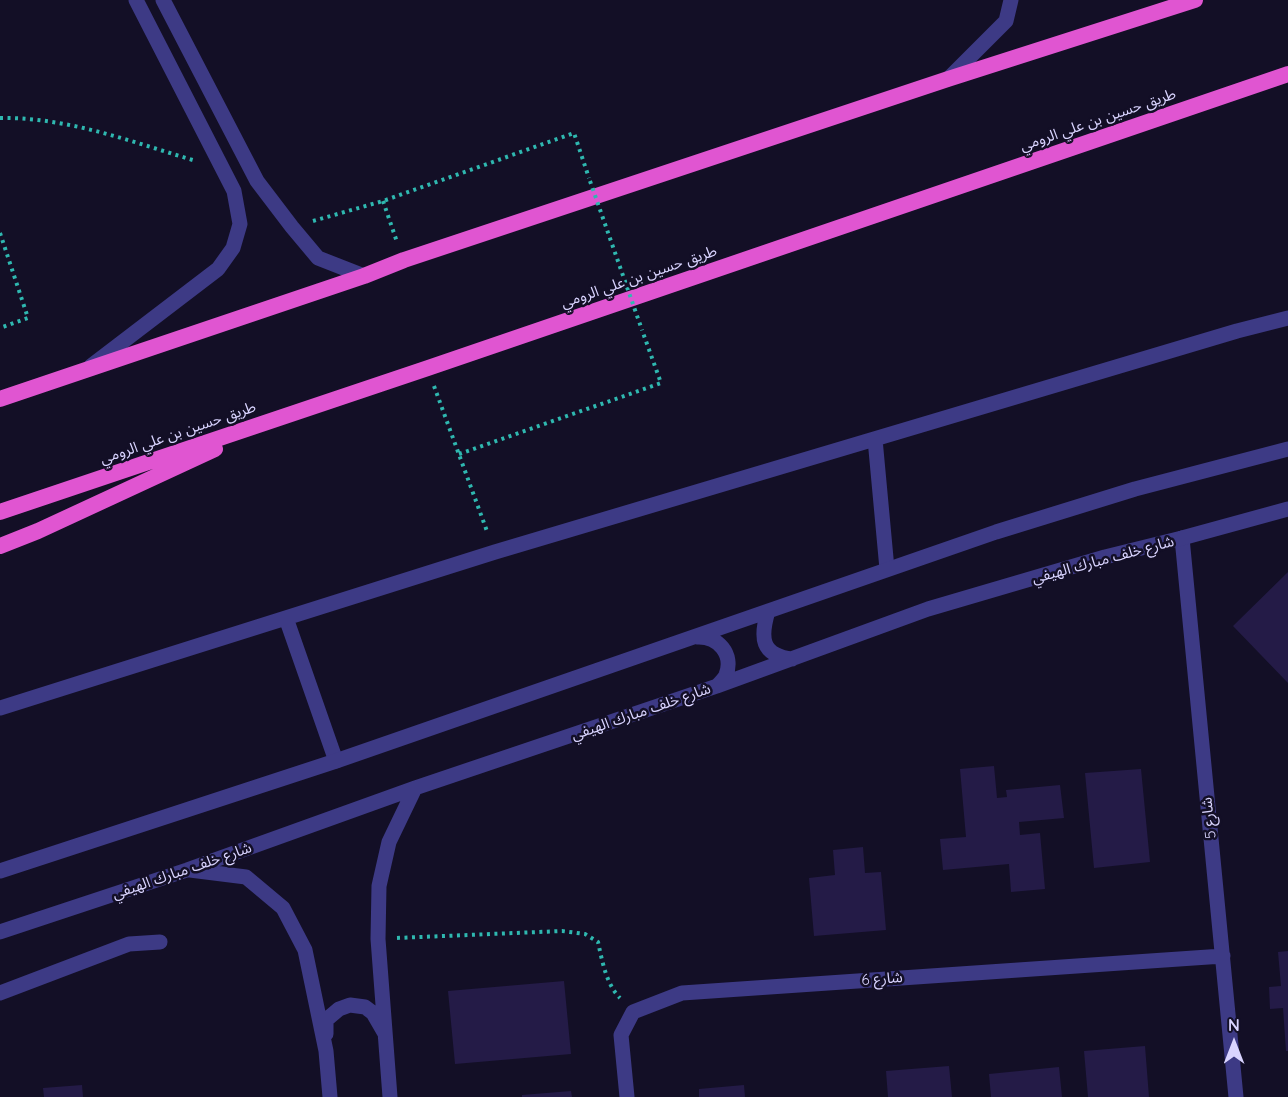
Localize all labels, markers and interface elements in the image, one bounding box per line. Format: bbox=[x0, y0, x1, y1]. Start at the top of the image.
street label: طريق حسين بن علي الرومي bbox=[1018, 85, 1178, 155]
street label: طريق حسين بن علي الرومي bbox=[559, 242, 719, 312]
street label: طريق حسين بن علي الرومي bbox=[98, 398, 258, 468]
street label: شارع خلف مبارك الهيفي bbox=[1030, 532, 1176, 588]
street label: شارع خلف مبارك الهيفي bbox=[569, 680, 713, 744]
street label: شارع 5 bbox=[1198, 796, 1220, 840]
street label: شارع خلف مبارك الهيفي bbox=[110, 839, 254, 903]
street label: شارع 6 bbox=[861, 969, 903, 989]
north arrow bbox=[1204, 1013, 1264, 1073]
text: N bbox=[1228, 1015, 1240, 1035]

